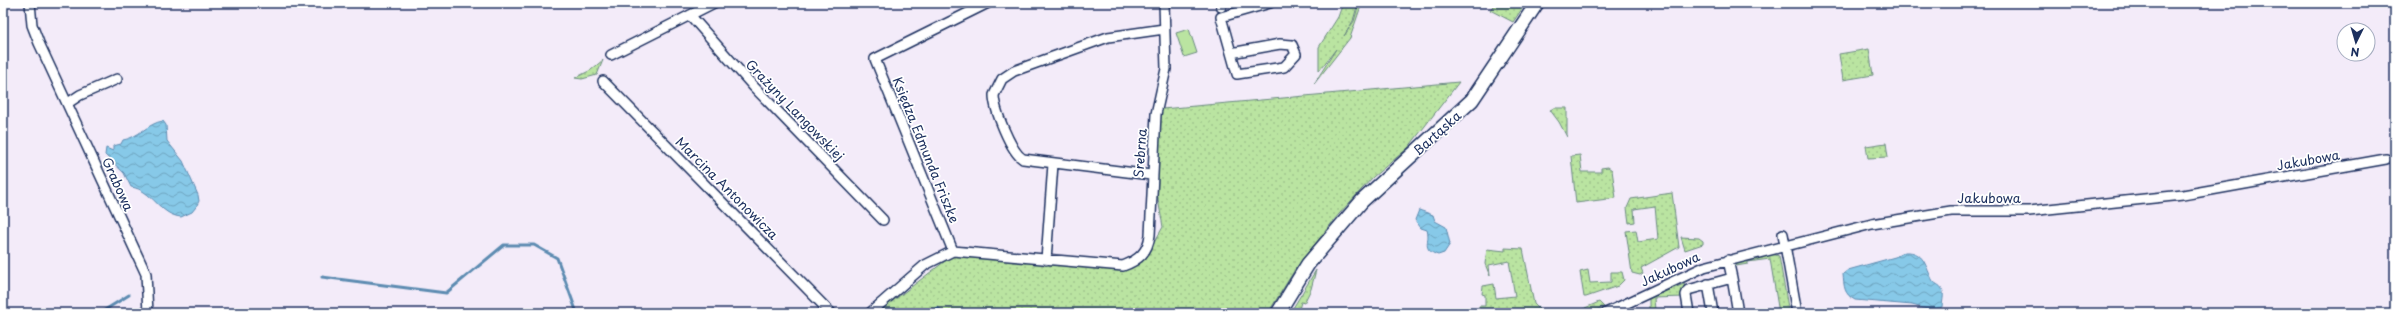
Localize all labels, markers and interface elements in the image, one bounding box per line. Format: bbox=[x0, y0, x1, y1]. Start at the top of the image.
north arrow bbox=[2336, 22, 2376, 62]
text: N bbox=[2350, 44, 2360, 61]
street label: Grażyny Langowskiej bbox=[742, 55, 849, 165]
street label: Księdza Edmunda Friszke bbox=[888, 74, 965, 226]
street label: Bartąska bbox=[1409, 105, 1465, 159]
street label: Srebrna bbox=[1128, 127, 1151, 178]
street label: Marcina Antonowicza bbox=[672, 132, 784, 244]
street label: Jakubowa bbox=[2275, 144, 2342, 174]
street label: Grabowa bbox=[98, 154, 139, 215]
street label: Jakubowa bbox=[1957, 188, 2022, 207]
street label: Jakubowa bbox=[1637, 246, 1703, 291]

